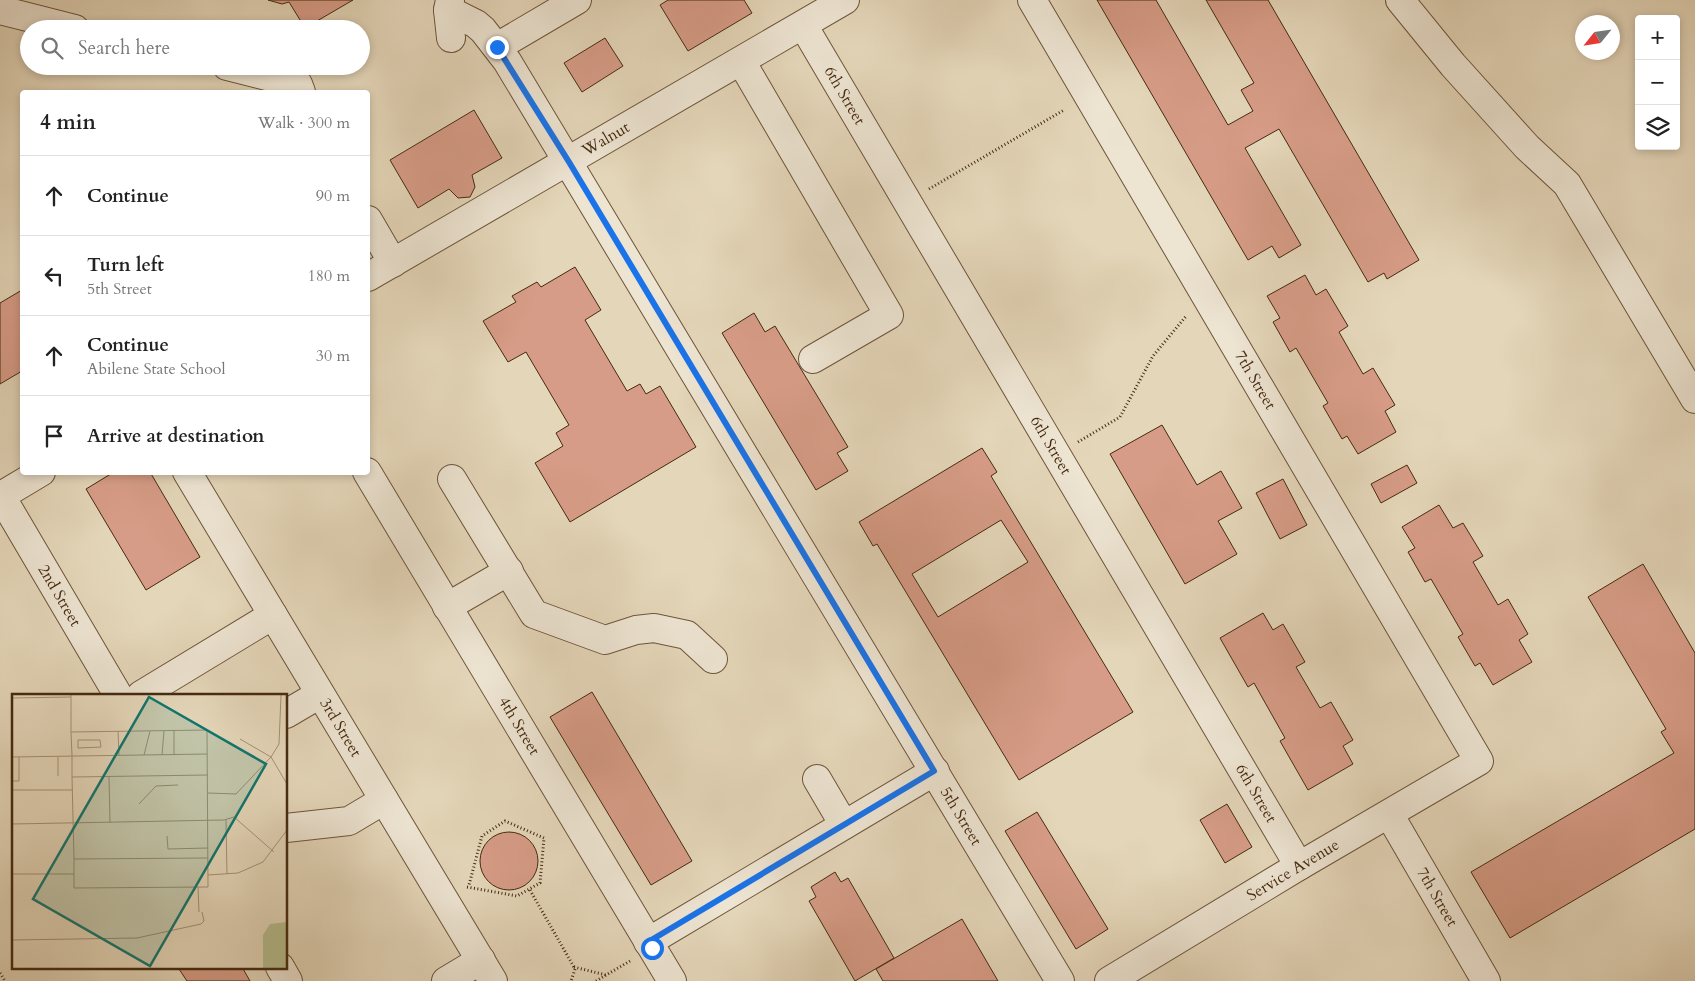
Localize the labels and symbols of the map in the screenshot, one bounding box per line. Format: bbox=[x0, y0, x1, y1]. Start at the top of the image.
north arrow bbox=[1575, 15, 1620, 60]
route end bbox=[486, 36, 509, 59]
street label: 6th Street bbox=[819, 62, 871, 129]
street label: Walnut bbox=[577, 116, 634, 162]
street label: 7th Street bbox=[1229, 347, 1281, 414]
street label: 6th Street bbox=[1025, 412, 1077, 479]
street label: 2nd Street bbox=[33, 560, 86, 631]
street label: 4th Street bbox=[493, 692, 545, 759]
inset map bbox=[12, 694, 288, 968]
street label: 3rd Street bbox=[314, 694, 367, 761]
street label: 6th Street bbox=[1230, 760, 1282, 827]
street label: 5th Street bbox=[935, 783, 987, 850]
street label: Service Avenue bbox=[1243, 834, 1343, 906]
street label: 7th Street bbox=[1411, 863, 1463, 931]
route start bbox=[641, 937, 664, 960]

